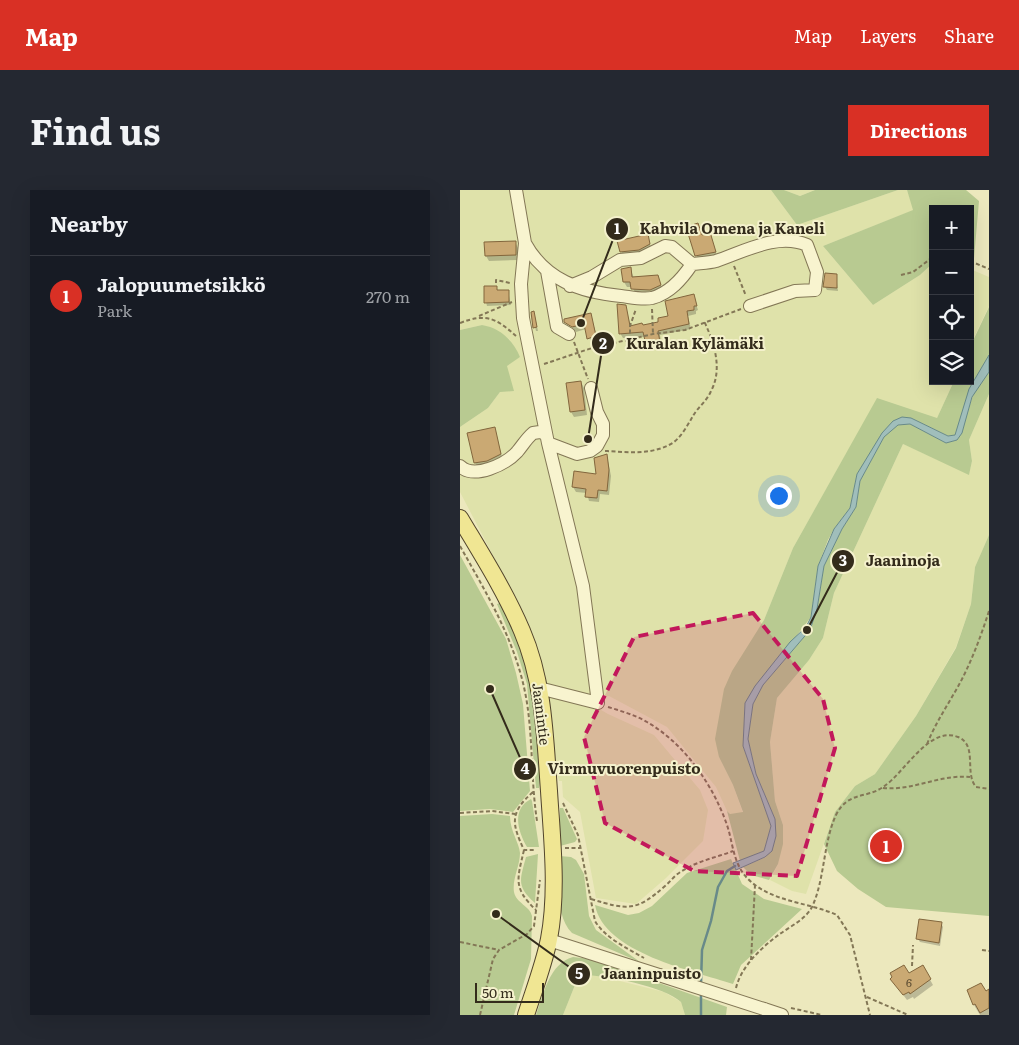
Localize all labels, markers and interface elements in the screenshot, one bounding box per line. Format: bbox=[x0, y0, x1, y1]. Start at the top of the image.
text: Map bbox=[25, 18, 78, 53]
text: Map bbox=[794, 22, 832, 49]
text: Layers bbox=[860, 22, 916, 49]
text: Share bbox=[944, 22, 994, 49]
text: Find us bbox=[30, 104, 160, 156]
button: Directions bbox=[848, 105, 989, 156]
map controls bbox=[929, 205, 974, 385]
button: + bbox=[929, 205, 974, 250]
text: Nearby bbox=[50, 207, 128, 238]
callout: Kahvila Omena ja Kaneli bbox=[604, 214, 835, 244]
text: 1 bbox=[614, 216, 620, 239]
text: Kahvila Omena ja Kaneli bbox=[639, 216, 825, 239]
button: − bbox=[929, 250, 974, 295]
text: Jalopuumetsikkö bbox=[97, 270, 266, 298]
text: 1 bbox=[63, 284, 69, 308]
text: 270 m bbox=[366, 284, 410, 308]
button: locate bbox=[929, 295, 974, 340]
text: Park bbox=[97, 298, 132, 322]
callout: Kuralan Kylämäki bbox=[591, 328, 774, 358]
text: 2 bbox=[599, 331, 607, 354]
text: Kuralan Kylämäki bbox=[626, 331, 765, 354]
button: layers bbox=[929, 340, 974, 385]
your location bbox=[766, 483, 792, 509]
callout: Jaaninoja bbox=[831, 546, 950, 576]
text: 3 bbox=[839, 548, 847, 571]
text: Jaaninoja bbox=[866, 548, 941, 571]
street label: Jaanintie bbox=[528, 682, 556, 746]
callout: Virmuvuorenpuisto bbox=[512, 754, 710, 784]
text: 4 bbox=[520, 756, 530, 779]
text: Virmuvuorenpuisto bbox=[547, 756, 701, 779]
pin: 1 bbox=[870, 827, 902, 865]
callout: Jaaninpuisto bbox=[566, 959, 712, 989]
text: 5 bbox=[575, 961, 583, 984]
text: Jaaninpuisto bbox=[601, 961, 701, 984]
house number: 6 bbox=[906, 974, 912, 990]
scale bar bbox=[475, 980, 544, 1003]
text: 50 m bbox=[482, 982, 514, 1002]

